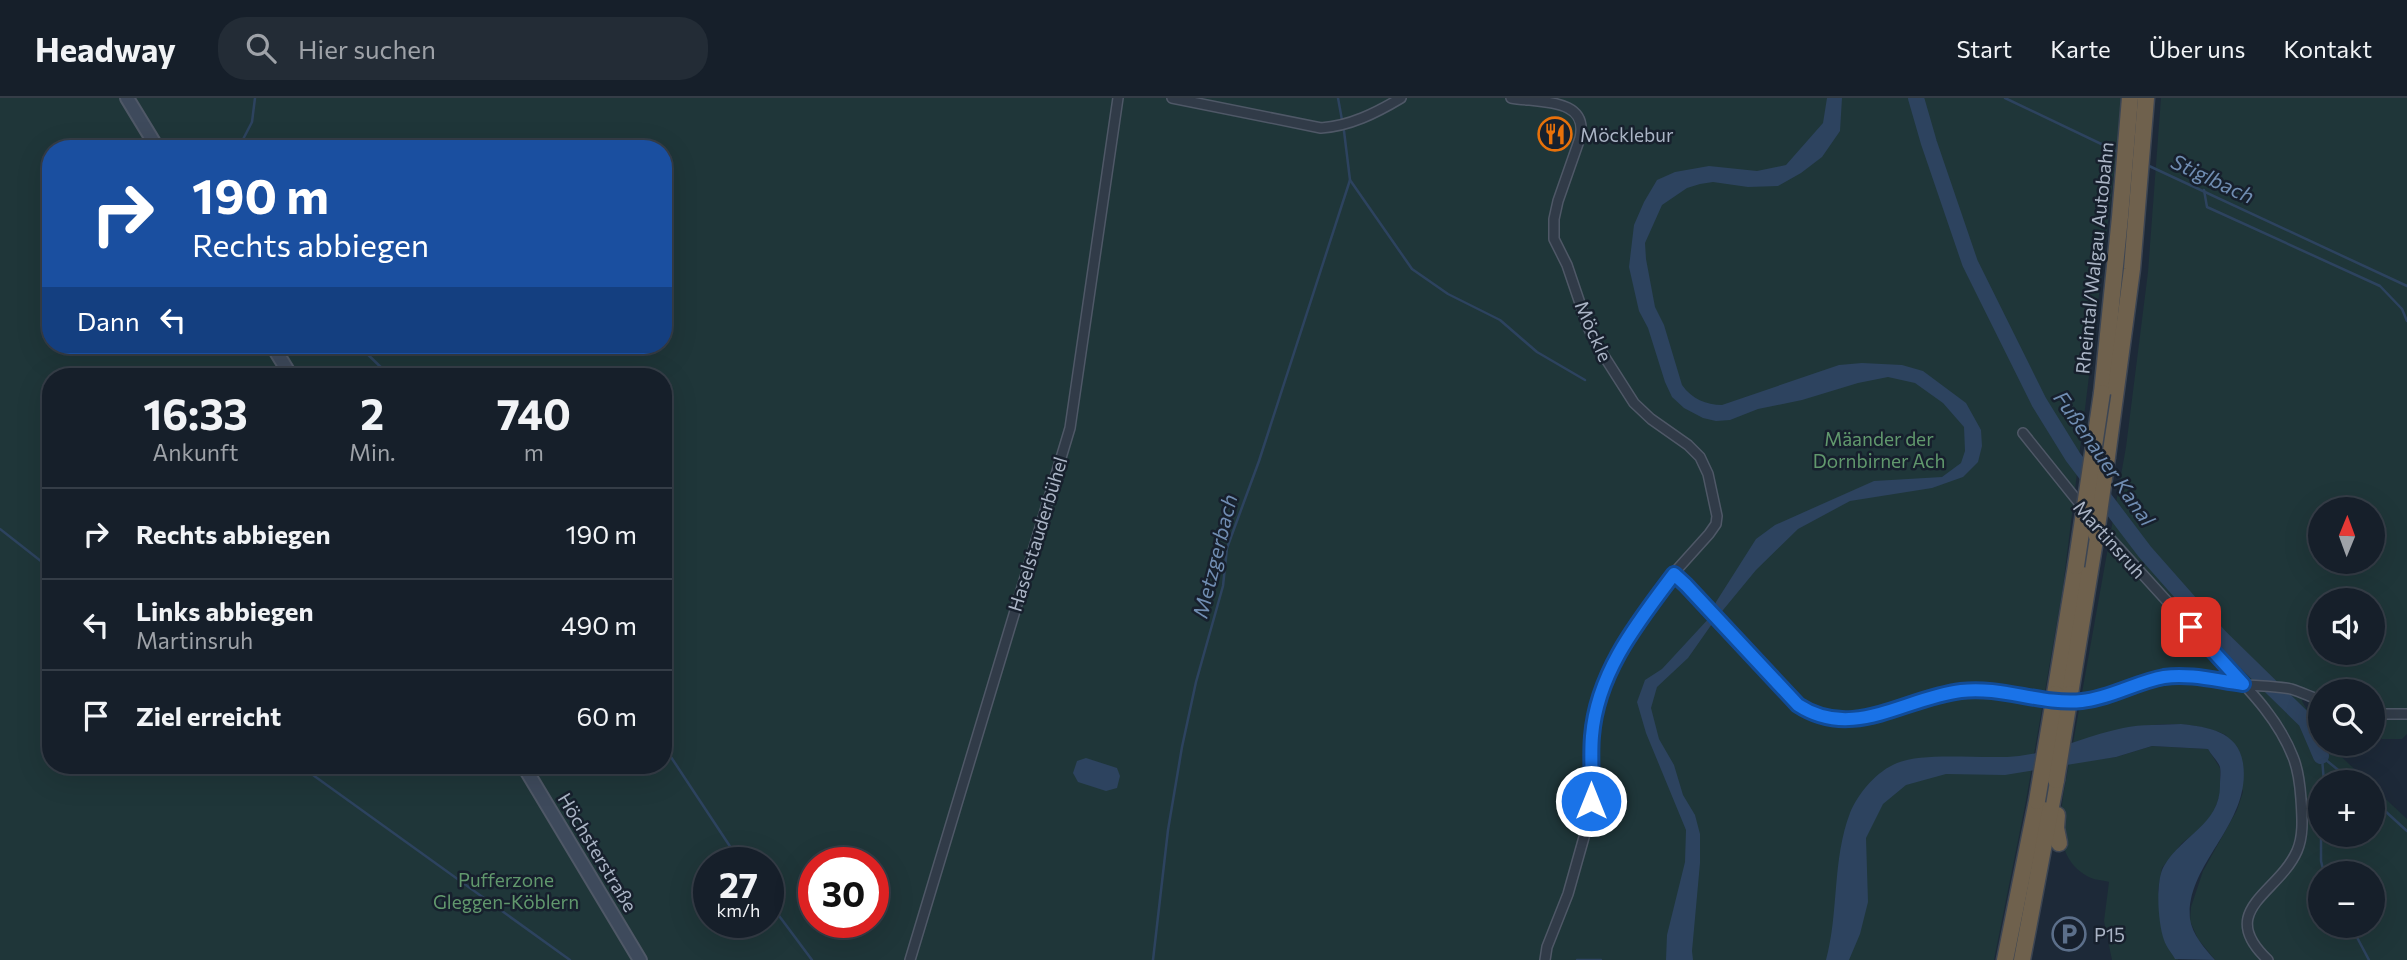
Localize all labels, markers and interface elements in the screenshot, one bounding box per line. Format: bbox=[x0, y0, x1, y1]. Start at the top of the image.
search box bbox=[218, 17, 708, 80]
text: Headway bbox=[35, 28, 176, 69]
icon: search bbox=[242, 29, 280, 67]
text: Hier suchen bbox=[298, 33, 436, 64]
text: Start bbox=[1957, 34, 2012, 63]
text: Karte bbox=[2050, 34, 2111, 63]
text: Über uns bbox=[2149, 34, 2245, 63]
text: Kontakt bbox=[2283, 34, 2372, 63]
restaurant icon: Möcklebur bbox=[1536, 115, 1574, 153]
place label: Möcklebur bbox=[1580, 123, 1674, 146]
street label: Rheintal/Walgau Autobahn bbox=[2070, 141, 2118, 375]
water label: Stiglbach bbox=[2168, 148, 2258, 208]
text: 190 m bbox=[192, 164, 329, 224]
icon: right bbox=[77, 168, 168, 259]
text: Rechts abbiegen bbox=[192, 224, 429, 264]
street label: Möckle bbox=[1570, 297, 1618, 365]
icon: left bbox=[154, 301, 192, 339]
text: Dann bbox=[77, 305, 140, 336]
water label: Fußenauer Kanal bbox=[2049, 386, 2161, 531]
text: 16:33 bbox=[143, 387, 248, 439]
text: 2 bbox=[360, 387, 384, 439]
text: 740 bbox=[497, 387, 571, 439]
park label: Mäander der Dornbirner Ach bbox=[1813, 427, 1945, 472]
text: Ankunft bbox=[152, 438, 239, 466]
text: Min. bbox=[349, 438, 396, 466]
text: m bbox=[524, 438, 544, 466]
street label: Haselstauderbühel bbox=[1002, 454, 1072, 614]
water label: Metzgerbach bbox=[1187, 492, 1241, 620]
street label: Martinsruh bbox=[2069, 495, 2151, 583]
north arrow bbox=[2308, 497, 2385, 574]
map controls bbox=[2308, 497, 2385, 938]
icon: right bbox=[77, 515, 115, 553]
text: Rechts abbiegen bbox=[136, 518, 331, 549]
text: 190 m bbox=[565, 518, 637, 549]
button: sound bbox=[2308, 588, 2385, 665]
text: Links abbiegen bbox=[136, 595, 314, 626]
pin bbox=[2161, 597, 2221, 657]
icon: left bbox=[77, 606, 115, 644]
icon: arrive bbox=[2172, 608, 2210, 646]
text: 490 m bbox=[561, 609, 637, 640]
text: Martinsruh bbox=[136, 626, 253, 654]
button: search bbox=[2308, 679, 2385, 756]
icon: arrive bbox=[77, 697, 115, 735]
text: Ziel erreicht bbox=[136, 700, 281, 731]
text: 60 m bbox=[577, 700, 637, 731]
position arrow bbox=[1554, 764, 1628, 838]
button: + bbox=[2308, 770, 2385, 847]
street label: Höchsterstraße bbox=[553, 788, 643, 916]
speed limit sign: 30 bbox=[798, 847, 889, 938]
button: − bbox=[2308, 861, 2385, 938]
text: 27 bbox=[719, 862, 758, 905]
park label: Pufferzone Gleggen-Köblern bbox=[433, 868, 579, 913]
text: km/h bbox=[717, 899, 760, 921]
parking icon: P15 bbox=[2050, 915, 2088, 953]
place label: P15 bbox=[2094, 923, 2125, 946]

